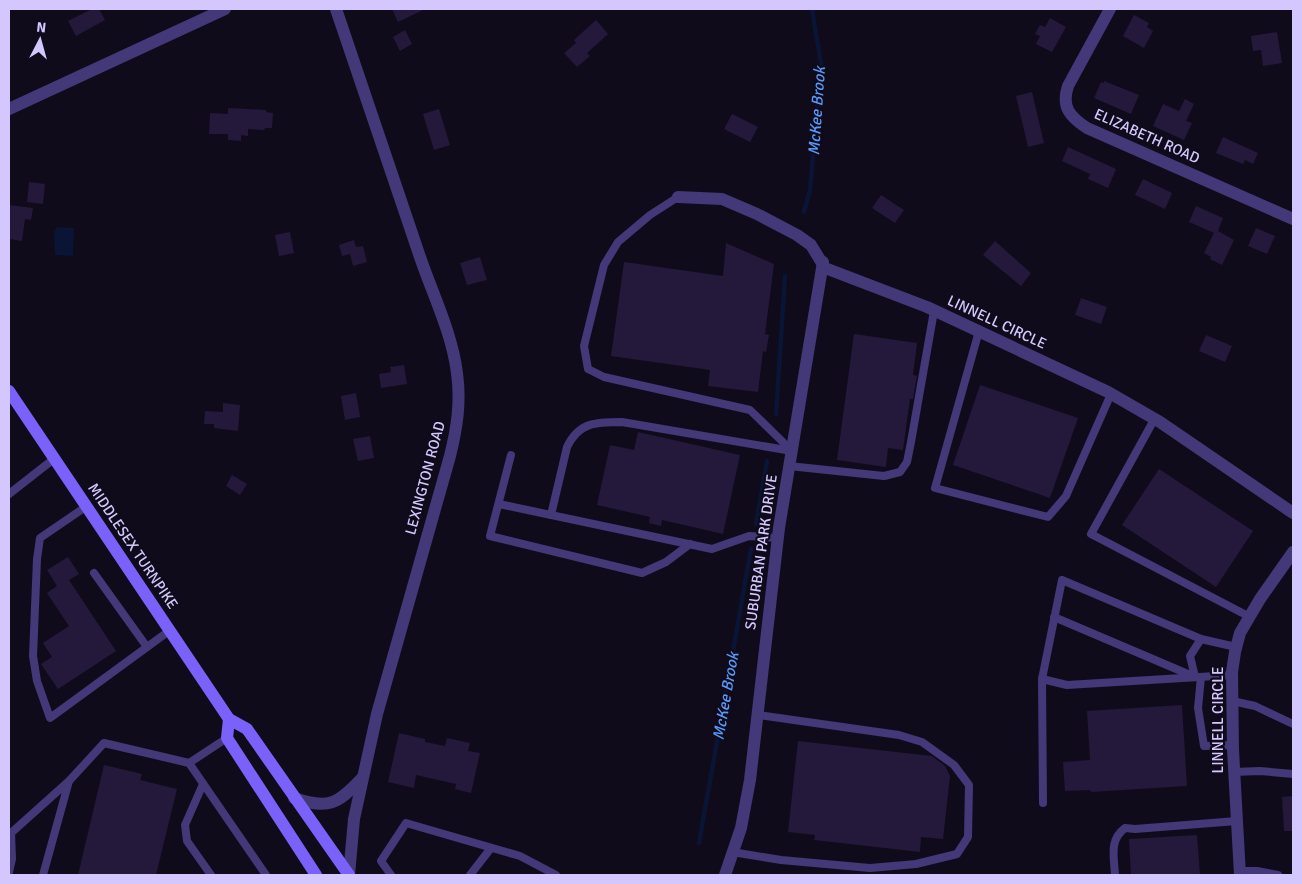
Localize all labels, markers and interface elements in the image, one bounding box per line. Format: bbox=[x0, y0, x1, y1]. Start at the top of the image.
north arrow bbox=[15, 15, 65, 65]
text: N bbox=[36, 19, 47, 37]
water label: McKee Brook bbox=[804, 64, 830, 156]
street label: ELIZABETH ROAD bbox=[1091, 105, 1203, 167]
street label: LINNELL CIRCLE bbox=[945, 291, 1049, 353]
street label: LEXINGTON ROAD bbox=[401, 419, 449, 537]
street label: SUBURBAN PARK DRIVE bbox=[741, 473, 781, 631]
street label: MIDDLESEX TURNPIKE bbox=[84, 480, 182, 612]
water label: McKee Brook bbox=[708, 649, 744, 742]
street label: LINNELL CIRCLE bbox=[1209, 666, 1227, 774]

